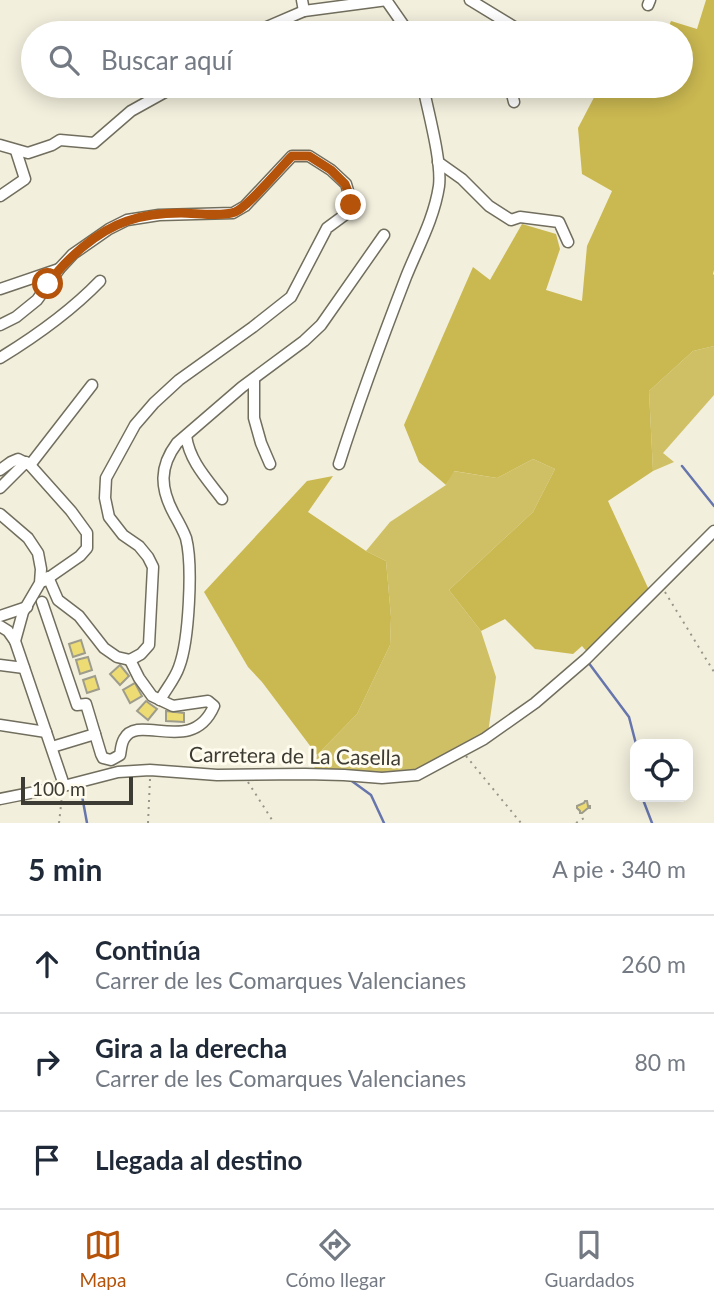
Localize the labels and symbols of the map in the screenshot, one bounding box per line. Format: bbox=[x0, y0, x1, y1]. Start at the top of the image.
route end bbox=[335, 189, 366, 220]
route start bbox=[32, 268, 63, 299]
street label: Carretera de La Casella bbox=[189, 741, 401, 769]
scale bar bbox=[21, 774, 133, 806]

